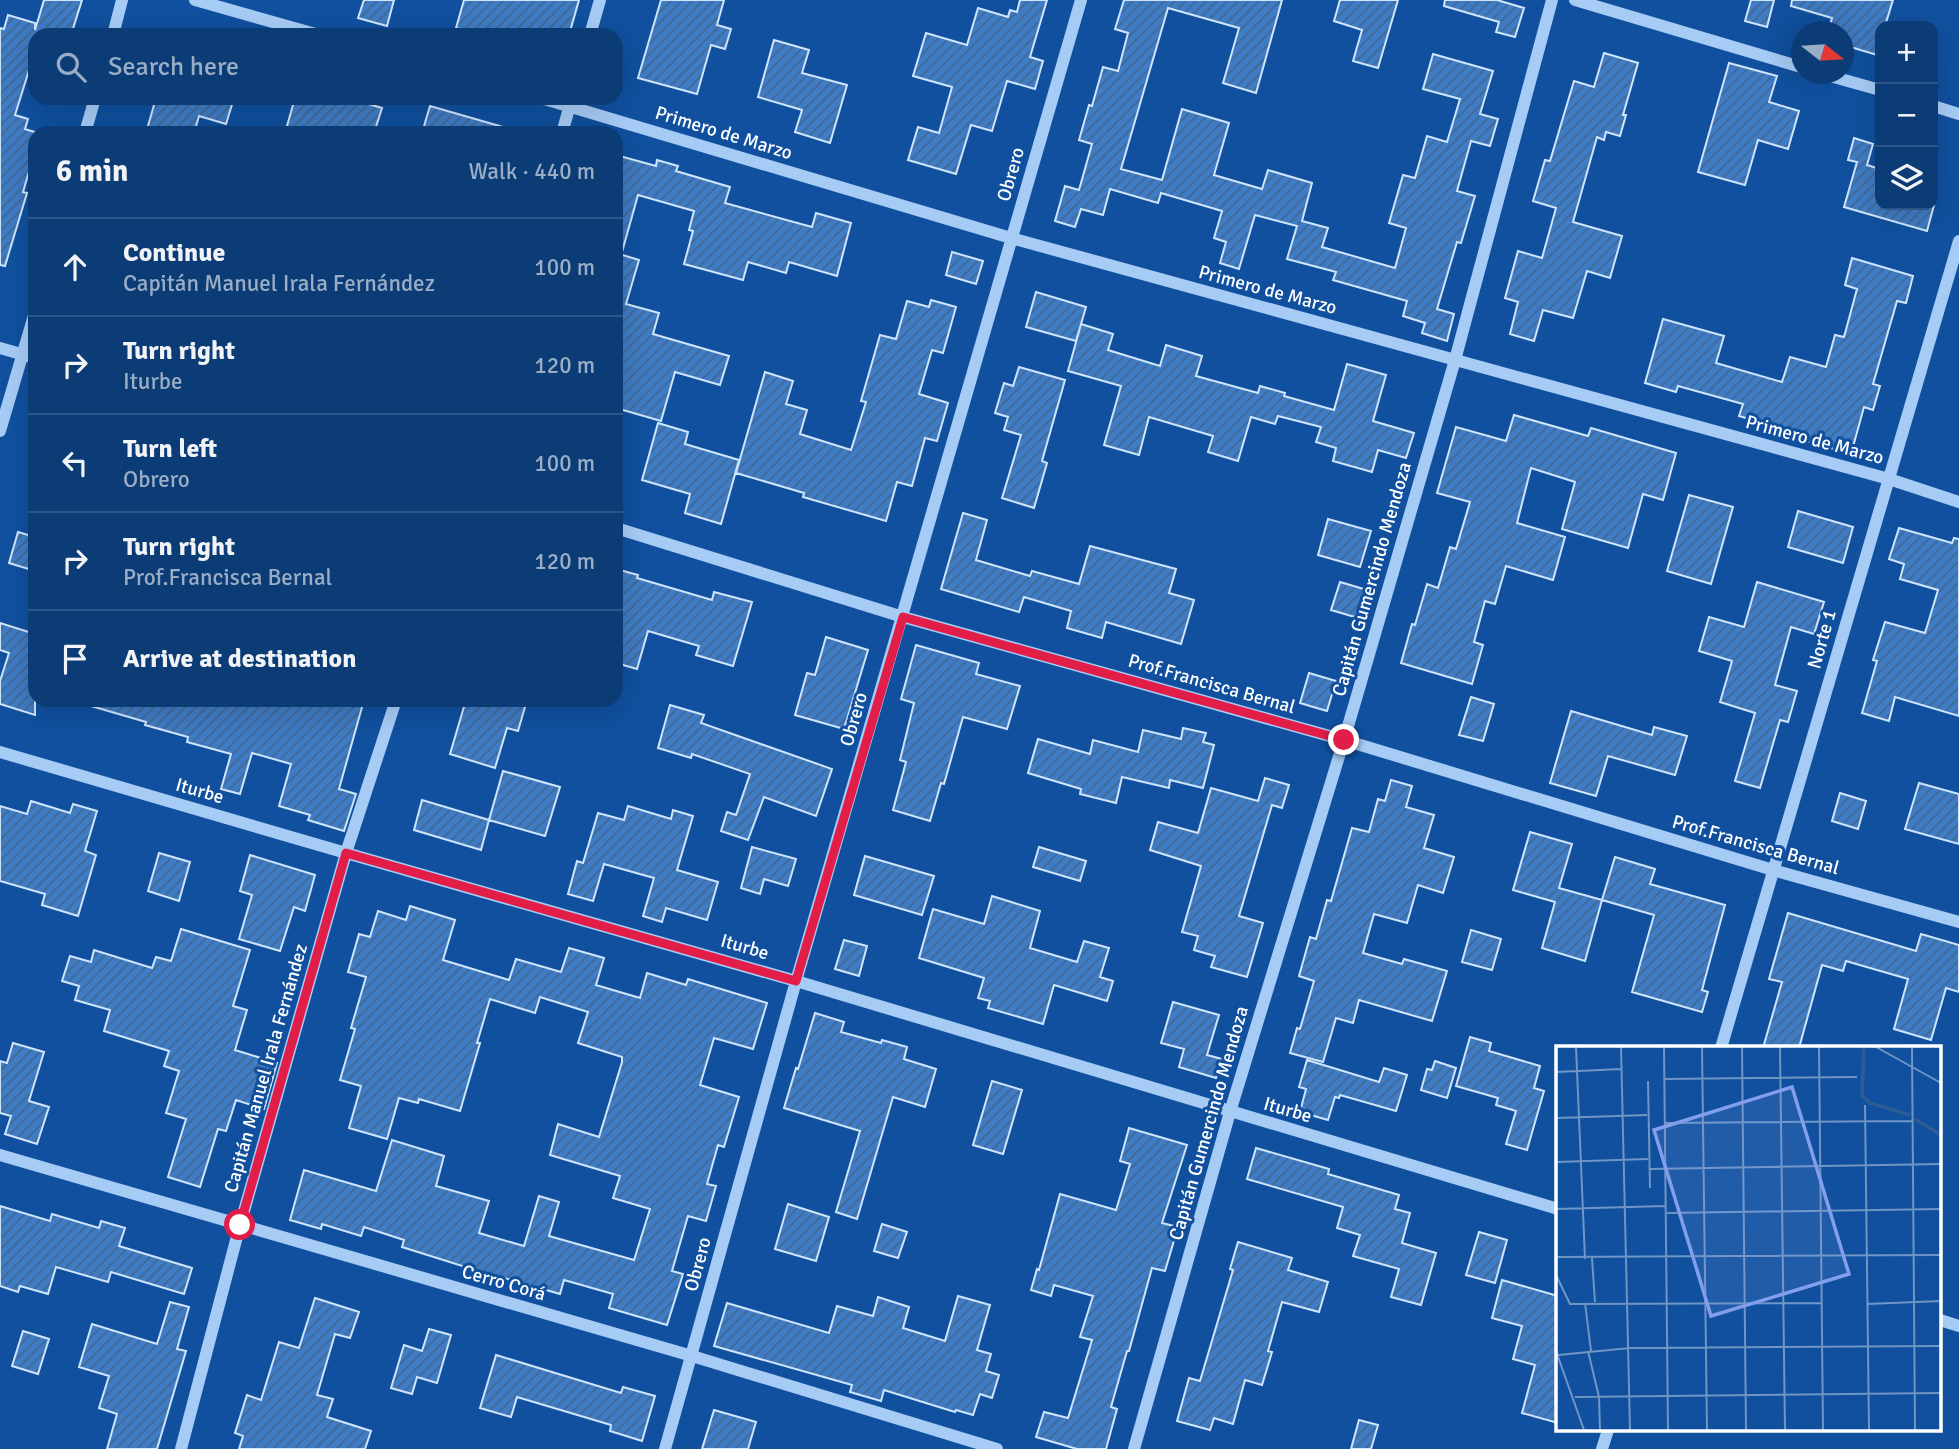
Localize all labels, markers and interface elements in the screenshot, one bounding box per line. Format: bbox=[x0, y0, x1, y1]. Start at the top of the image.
north arrow bbox=[1791, 21, 1854, 84]
map controls bbox=[1875, 21, 1938, 210]
button: + bbox=[1875, 21, 1938, 84]
search box bbox=[28, 28, 623, 105]
icon: search bbox=[52, 48, 90, 86]
text: Search here bbox=[108, 51, 239, 83]
button: − bbox=[1875, 84, 1938, 147]
street label: Primero de Marzo bbox=[652, 101, 795, 165]
street label: Obrero bbox=[992, 144, 1030, 204]
button: layers bbox=[1875, 147, 1938, 210]
text: 6 min bbox=[56, 153, 128, 190]
text: Walk · 440 m bbox=[469, 157, 595, 186]
text: Continue bbox=[123, 237, 225, 269]
icon: ahead bbox=[56, 248, 94, 286]
text: 100 m bbox=[534, 253, 595, 282]
street label: Primero de Marzo bbox=[1196, 260, 1340, 320]
text: Capitán Manuel Irala Fernández bbox=[123, 269, 435, 298]
text: Turn right bbox=[123, 335, 235, 367]
icon: right bbox=[56, 346, 94, 384]
text: 120 m bbox=[534, 351, 595, 380]
text: Iturbe bbox=[123, 367, 183, 396]
street label: Primero de Marzo bbox=[1743, 410, 1887, 470]
text: Turn left bbox=[123, 433, 217, 465]
icon: left bbox=[56, 444, 94, 482]
text: 100 m bbox=[534, 449, 595, 478]
street label: Capitán Gumercindo Mendoza bbox=[1327, 459, 1417, 699]
text: Obrero bbox=[123, 465, 190, 494]
text: Turn right bbox=[123, 531, 235, 563]
icon: right bbox=[56, 542, 94, 580]
text: 120 m bbox=[534, 547, 595, 576]
text: Prof.Francisca Bernal bbox=[123, 563, 332, 592]
street label: Norte 1 bbox=[1802, 607, 1842, 672]
icon: arrive bbox=[56, 640, 94, 678]
text: Arrive at destination bbox=[123, 643, 356, 675]
street label: Prof.Francisca Bernal bbox=[1125, 649, 1298, 719]
street label: Obrero bbox=[835, 689, 873, 749]
route end bbox=[1328, 724, 1359, 755]
street label: Iturbe bbox=[173, 773, 227, 809]
street label: Prof.Francisca Bernal bbox=[1669, 810, 1842, 880]
street label: Iturbe bbox=[718, 929, 772, 965]
street label: Capitán Manuel Irala Fernández bbox=[219, 941, 313, 1195]
street label: Capitán Gumercindo Mendoza bbox=[1164, 1003, 1254, 1243]
inset map bbox=[1556, 1046, 1941, 1432]
street label: Iturbe bbox=[1261, 1092, 1315, 1128]
route start bbox=[224, 1209, 255, 1240]
street label: Obrero bbox=[679, 1234, 717, 1294]
street label: Cerro Corá bbox=[459, 1260, 548, 1306]

